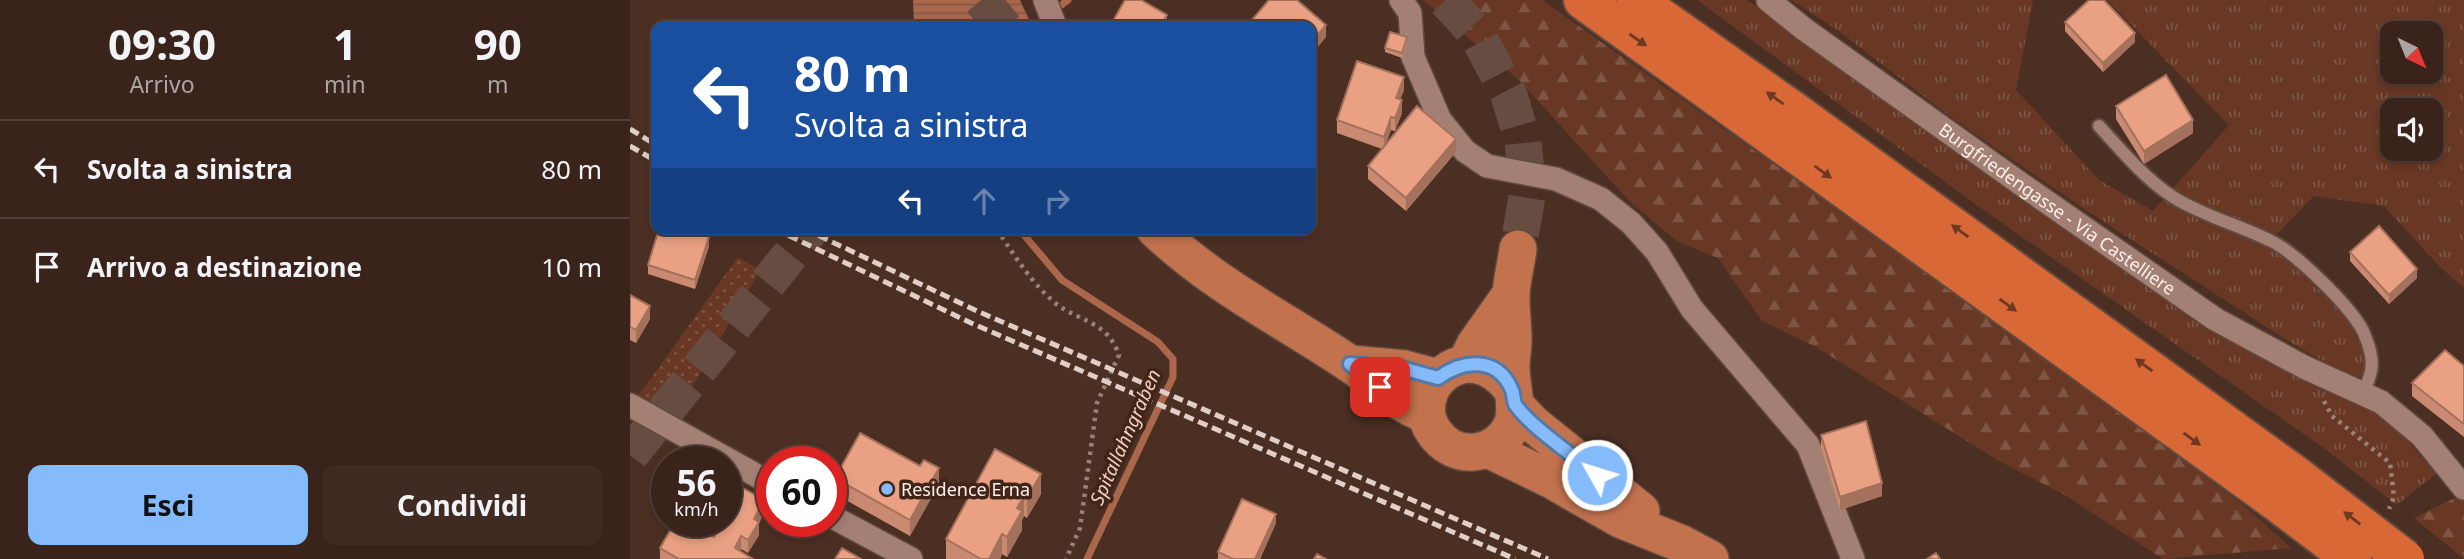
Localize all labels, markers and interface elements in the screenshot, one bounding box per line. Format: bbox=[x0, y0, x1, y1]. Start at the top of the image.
text: 09:30 bbox=[108, 15, 216, 72]
text: 1 bbox=[333, 15, 357, 72]
text: 90 bbox=[474, 15, 522, 72]
north arrow bbox=[2380, 21, 2443, 84]
map controls bbox=[2380, 21, 2443, 161]
one-way arrow bbox=[1629, 33, 1647, 47]
text: 80 m bbox=[794, 40, 911, 106]
icon: left bbox=[679, 49, 770, 140]
text: Arrivo bbox=[129, 68, 195, 100]
text: min bbox=[324, 68, 366, 100]
text: m bbox=[487, 68, 509, 100]
one-way arrow bbox=[1766, 92, 1785, 105]
button: sound bbox=[2380, 98, 2443, 161]
text: Svolta a sinistra bbox=[794, 103, 1029, 146]
street label: Burgfriedengasse - Via Castelliere bbox=[1934, 117, 2181, 300]
icon: left bbox=[28, 150, 66, 188]
text: Svolta a sinistra bbox=[87, 151, 293, 187]
text: 80 m bbox=[541, 151, 602, 187]
one-way arrow bbox=[1814, 165, 1832, 179]
icon: left bbox=[892, 182, 930, 220]
icon: ahead bbox=[965, 182, 1003, 220]
icon: right bbox=[1038, 182, 1076, 220]
one-way arrow bbox=[1951, 225, 1969, 239]
icon: arrive bbox=[28, 248, 66, 286]
text: Arrivo a destinazione bbox=[87, 249, 362, 285]
text: 10 m bbox=[541, 249, 602, 285]
one-way arrow bbox=[1999, 298, 2017, 312]
pin bbox=[1350, 357, 1410, 417]
one-way arrow bbox=[2135, 358, 2153, 372]
water label: Spitallahngraben bbox=[1084, 365, 1166, 509]
icon: arrive bbox=[1361, 368, 1399, 406]
one-way arrow bbox=[2183, 432, 2201, 446]
position arrow bbox=[1560, 438, 1634, 512]
speed limit sign: 60 bbox=[756, 446, 847, 537]
text: 56 bbox=[676, 459, 717, 506]
button: Esci bbox=[28, 465, 308, 545]
button: Condividi bbox=[322, 465, 602, 545]
place label: Residence Erna bbox=[901, 477, 1030, 501]
marker: Residence Erna bbox=[879, 481, 895, 497]
text: km/h bbox=[674, 497, 719, 521]
one-way arrow bbox=[2342, 511, 2361, 525]

